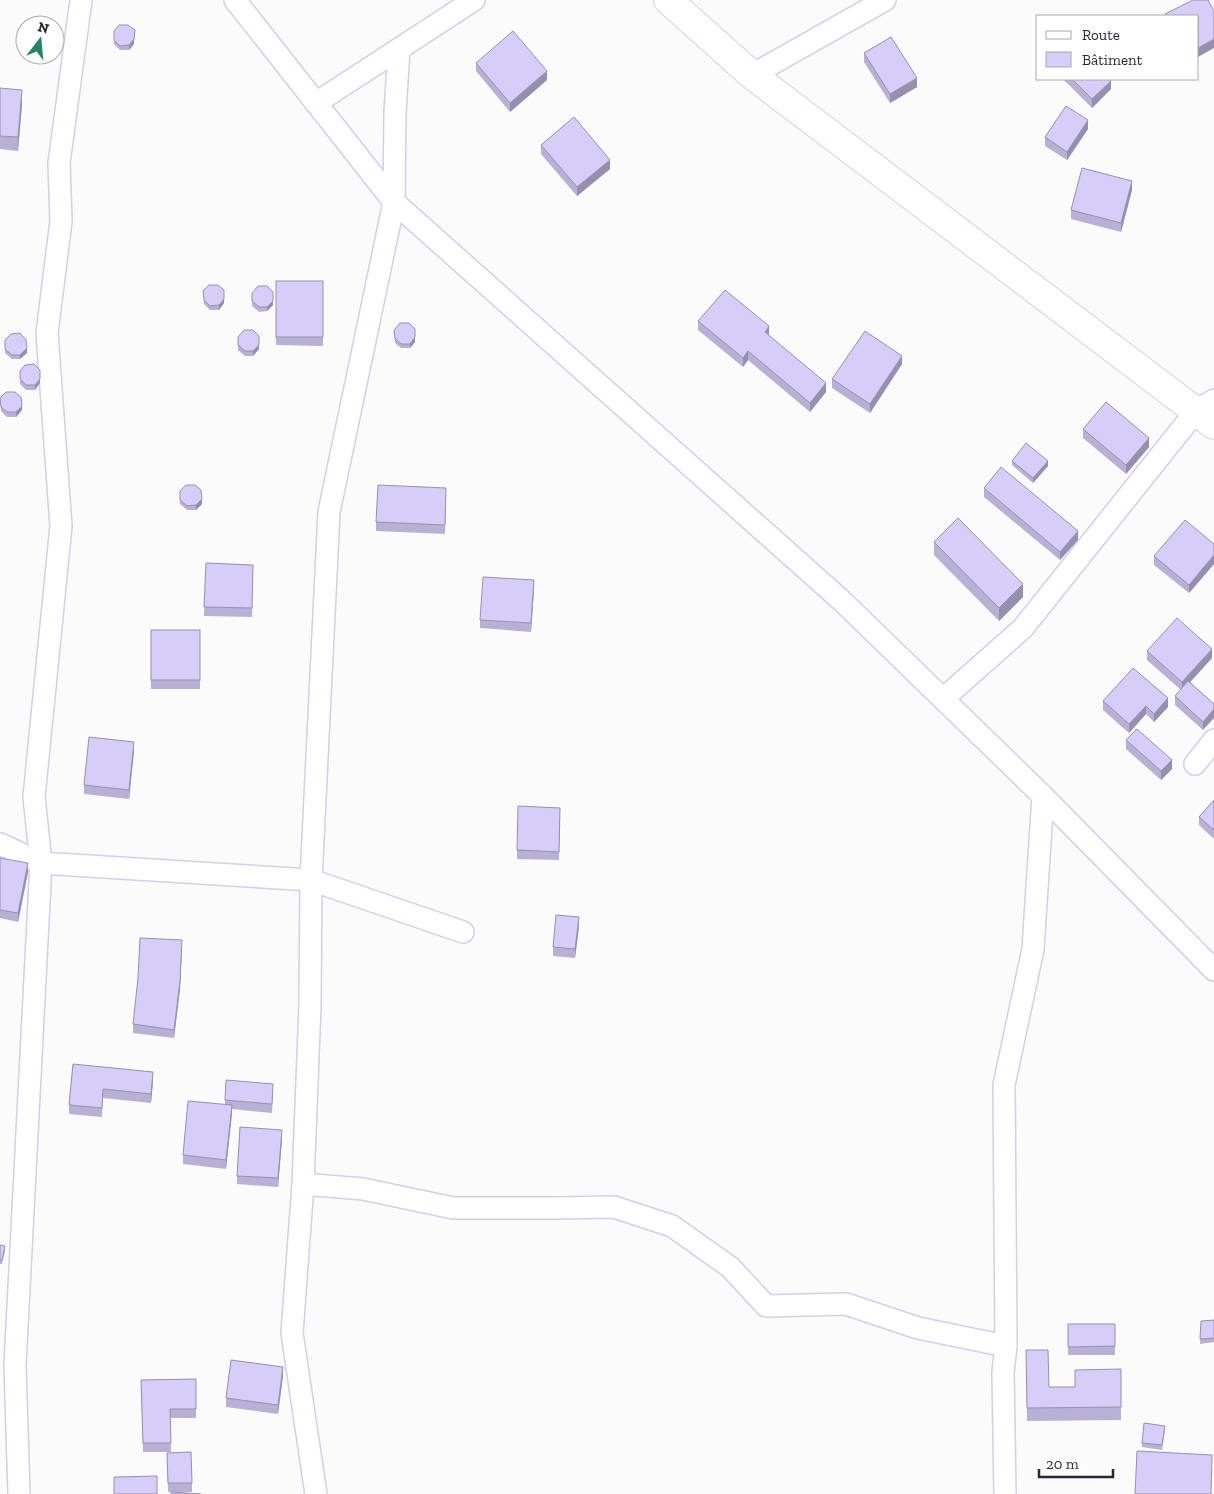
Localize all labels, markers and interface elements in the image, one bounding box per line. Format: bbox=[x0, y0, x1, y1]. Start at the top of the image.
north arrow bbox=[15, 15, 65, 65]
legend bbox=[1036, 15, 1199, 80]
text: N bbox=[36, 18, 51, 38]
text: Route bbox=[1082, 26, 1120, 44]
text: Bâtiment bbox=[1082, 51, 1143, 69]
scale bar bbox=[1039, 1446, 1113, 1478]
text: 20 m bbox=[1046, 1455, 1079, 1473]

